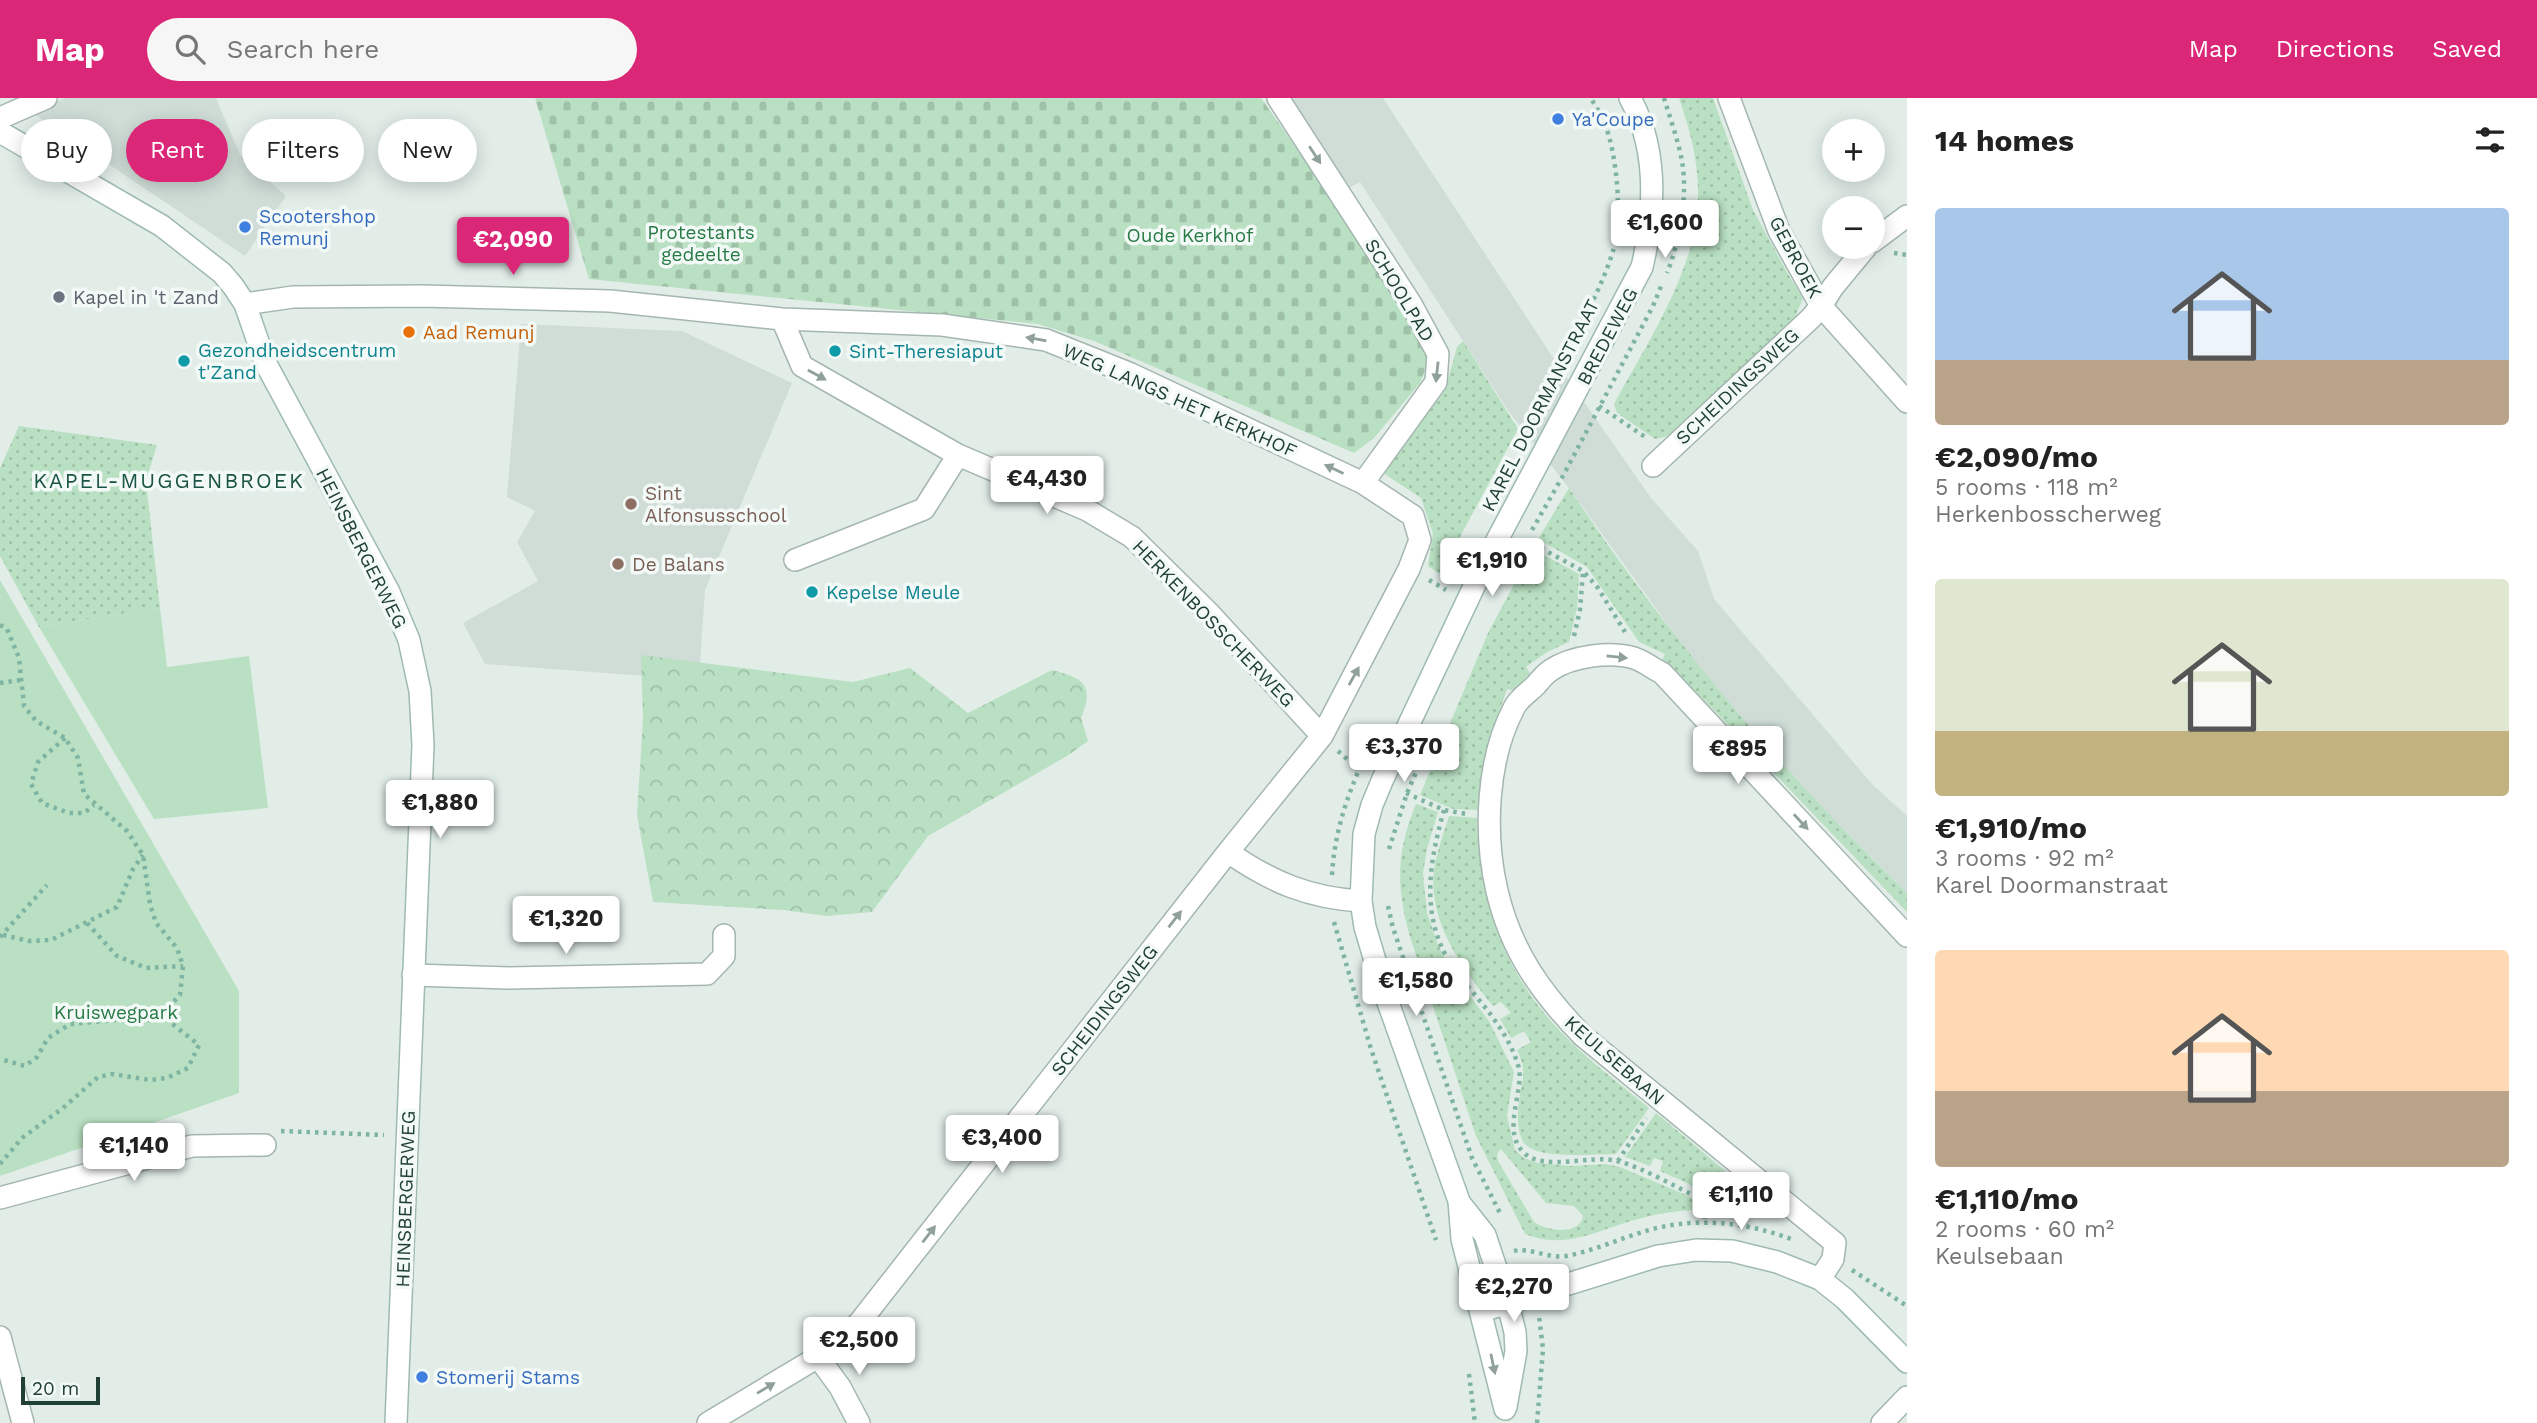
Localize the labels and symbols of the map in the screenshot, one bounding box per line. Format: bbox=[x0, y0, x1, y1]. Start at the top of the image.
place label: Ya'Coupe bbox=[1572, 108, 1655, 131]
marker: Ya'Coupe bbox=[1550, 111, 1566, 127]
one-way arrow bbox=[1308, 146, 1321, 165]
pin: €1,600 bbox=[1608, 200, 1722, 260]
place label: Scootershop Remunj bbox=[259, 205, 376, 250]
street label: GEBROEK bbox=[1764, 212, 1827, 302]
pin: €2,090 bbox=[456, 218, 570, 277]
marker: Scootershop Remunj bbox=[237, 219, 253, 235]
park label: Protestants gedeelte bbox=[647, 221, 755, 266]
park label: Oude Kerkhof bbox=[1127, 224, 1254, 247]
street label: SCHOOLPAD bbox=[1360, 235, 1439, 346]
street label: BREDEWEG bbox=[1572, 284, 1643, 389]
place label: Kapel in 't Zand bbox=[73, 286, 219, 309]
marker: Kapel in 't Zand bbox=[51, 289, 67, 305]
street label: KAREL DOORMANSTRAAT bbox=[1477, 295, 1604, 515]
place label: Aad Remunj bbox=[423, 321, 535, 344]
street label: SCHEIDINGSWEG bbox=[1671, 323, 1804, 449]
marker: Aad Remunj bbox=[401, 324, 417, 340]
one-way arrow bbox=[1025, 333, 1047, 344]
street label: WEG LANGS HET KERKHOF bbox=[1059, 338, 1300, 463]
place label: Gezondheidscentrum t'Zand bbox=[198, 339, 396, 384]
place label: Sint-Theresiaput bbox=[849, 340, 1003, 363]
marker: Sint-Theresiaput bbox=[827, 343, 843, 359]
marker: Gezondheidscentrum t'Zand bbox=[176, 353, 192, 369]
one-way arrow bbox=[1431, 361, 1442, 383]
one-way arrow bbox=[807, 369, 826, 381]
pin: €4,430 bbox=[990, 456, 1104, 516]
one-way arrow bbox=[1324, 463, 1344, 475]
street label: HEINSBERGERWEG bbox=[311, 464, 412, 632]
district label: KAPEL-MUGGENBROEK bbox=[33, 468, 305, 493]
place label: Sint Alfonsusschool bbox=[645, 482, 787, 527]
marker: Sint Alfonsusschool bbox=[623, 496, 639, 512]
street label: HERKENBOSSCHERWEG bbox=[1128, 535, 1300, 712]
pin: €1,910 bbox=[1435, 538, 1549, 598]
place label: De Balans bbox=[632, 553, 725, 576]
marker: De Balans bbox=[610, 556, 626, 572]
place label: Kepelse Meule bbox=[826, 581, 960, 604]
marker: Kepelse Meule bbox=[804, 584, 820, 600]
one-way arrow bbox=[1606, 651, 1628, 662]
one-way arrow bbox=[1348, 666, 1360, 686]
pin: €3,370 bbox=[1347, 724, 1461, 784]
pin: €895 bbox=[1697, 726, 1779, 786]
pin: €1,880 bbox=[383, 780, 497, 840]
one-way arrow bbox=[1792, 813, 1808, 830]
pin: €1,320 bbox=[509, 896, 623, 956]
one-way arrow bbox=[1168, 911, 1183, 929]
street label: SCHEIDINGSWEG bbox=[1046, 940, 1163, 1080]
pin: €1,580 bbox=[1359, 958, 1473, 1018]
park label: Kruiswegpark bbox=[54, 1001, 178, 1024]
street label: KEULSEBAAN bbox=[1560, 1011, 1669, 1110]
street label: HEINSBERGERWEG bbox=[391, 1110, 420, 1288]
pin: €3,400 bbox=[945, 1116, 1059, 1175]
pin: €1,140 bbox=[77, 1124, 191, 1183]
pin: €1,110 bbox=[1684, 1172, 1798, 1232]
one-way arrow bbox=[922, 1225, 937, 1243]
pin: €2,270 bbox=[1457, 1264, 1571, 1324]
pin: €2,500 bbox=[802, 1318, 916, 1377]
one-way arrow bbox=[1488, 1353, 1499, 1375]
place label: Stomerij Stams bbox=[436, 1366, 580, 1389]
marker: Stomerij Stams bbox=[414, 1369, 430, 1385]
scale bar bbox=[21, 1374, 100, 1406]
one-way arrow bbox=[757, 1382, 776, 1394]

